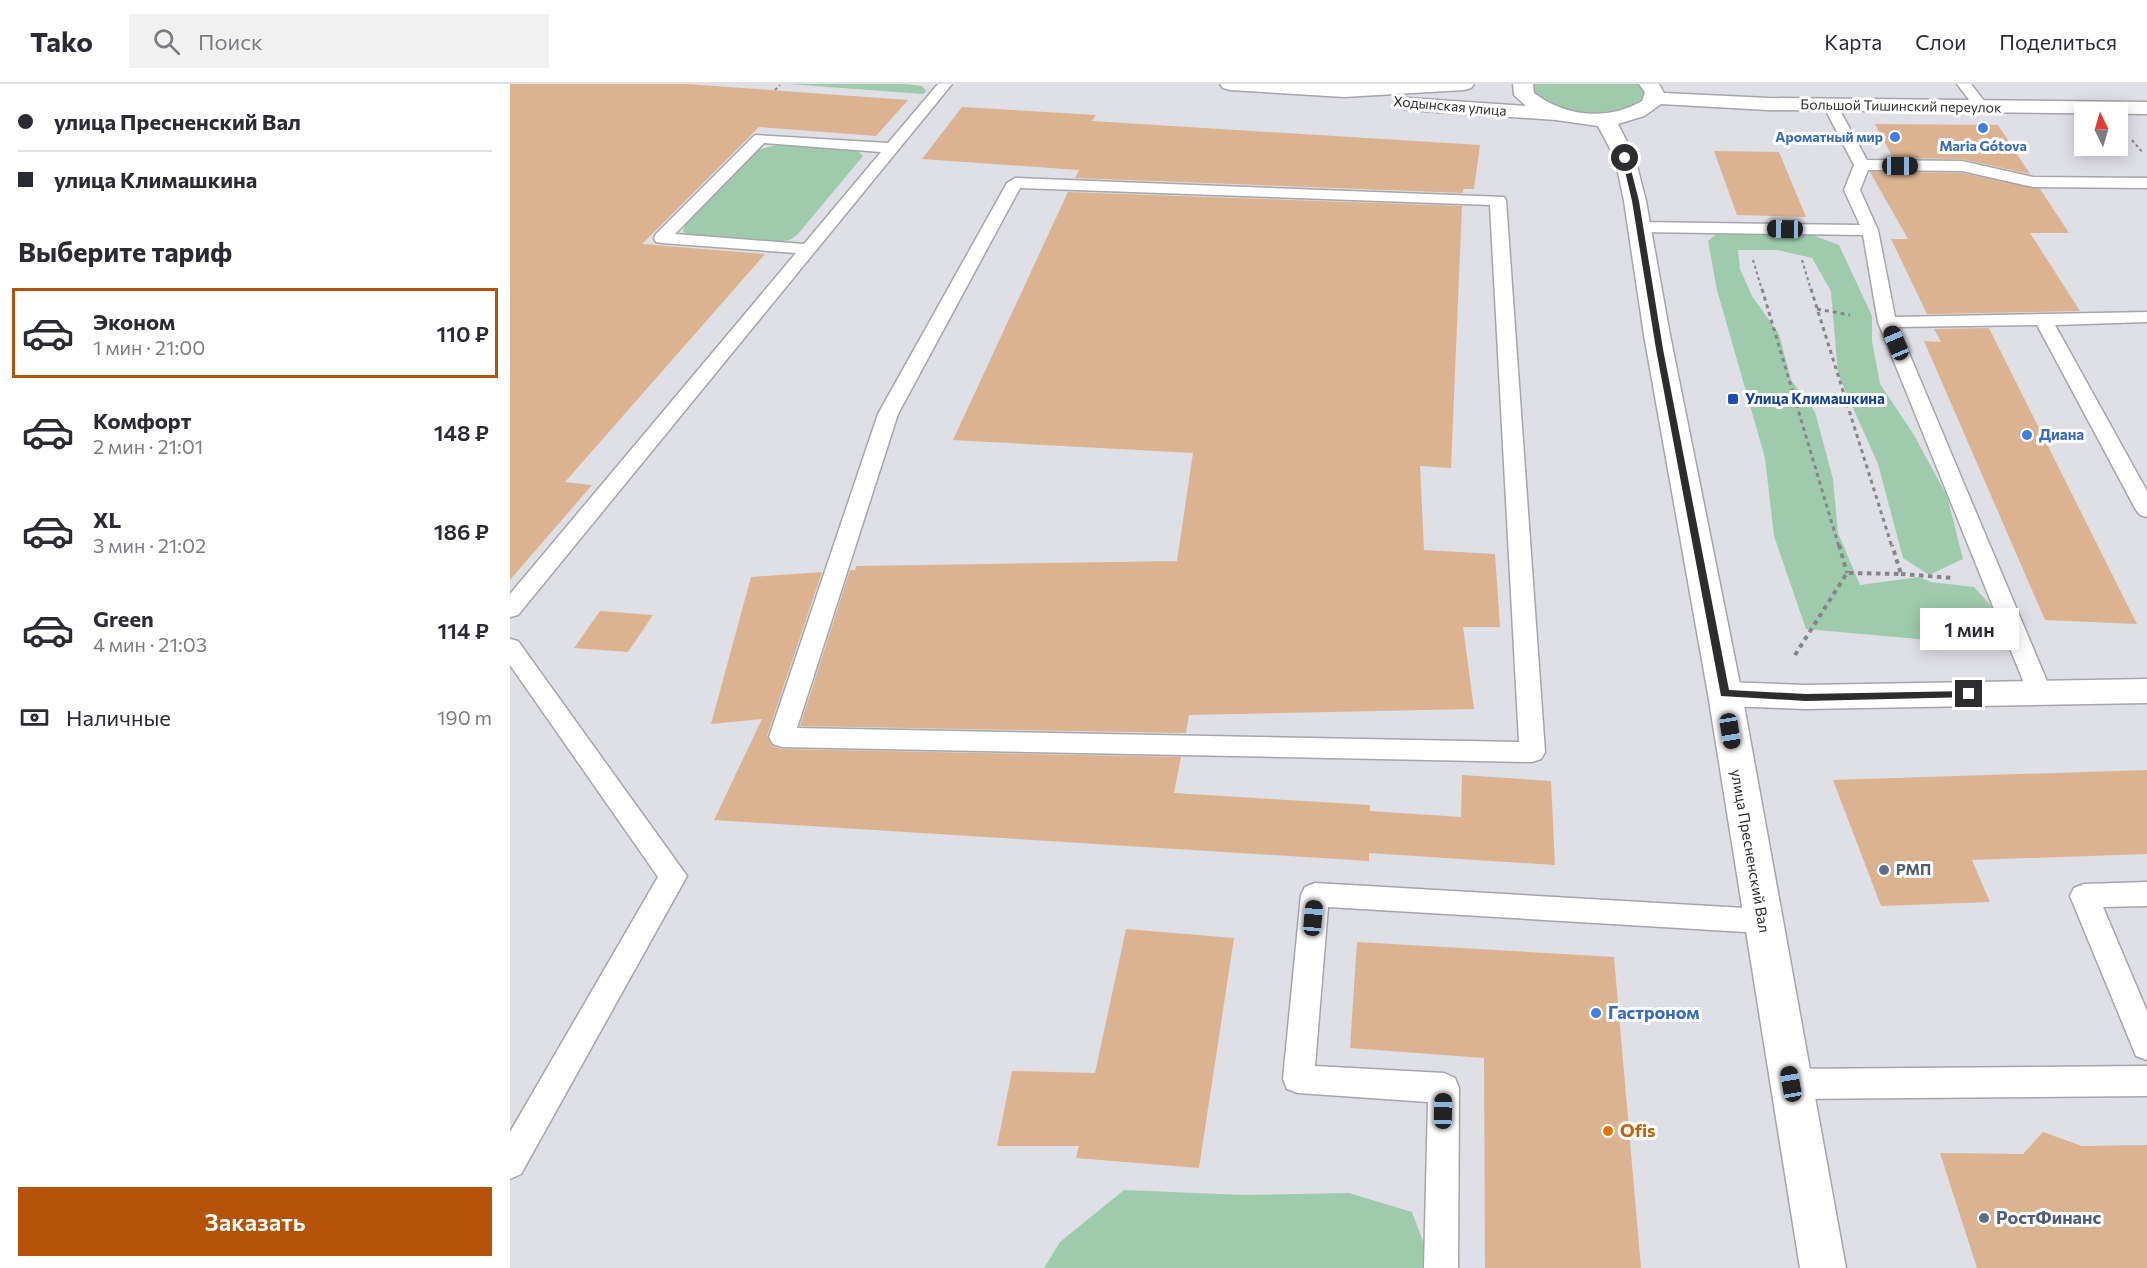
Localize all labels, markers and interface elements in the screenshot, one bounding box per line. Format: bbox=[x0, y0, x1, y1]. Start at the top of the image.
search box bbox=[129, 14, 549, 68]
text: Tako bbox=[30, 24, 93, 58]
icon: search bbox=[150, 25, 183, 58]
text: Поиск bbox=[198, 28, 263, 55]
text: Карта bbox=[1824, 29, 1882, 54]
text: Слои bbox=[1915, 29, 1966, 54]
text: Поделиться bbox=[1999, 29, 2117, 54]
street label: Ходынская улица bbox=[1393, 92, 1507, 119]
street label: Большой Тишинский переулок bbox=[1800, 95, 2002, 116]
north arrow bbox=[2074, 102, 2128, 156]
map controls bbox=[2074, 102, 2128, 156]
text: улица Пресненский Вал bbox=[54, 108, 301, 135]
marker: Maria Gótova bbox=[1976, 121, 1990, 135]
place label: Ароматный мир bbox=[1775, 128, 1883, 145]
marker: Ароматный мир bbox=[1888, 130, 1902, 144]
place label: Maria Gótova bbox=[1939, 137, 2027, 154]
route start bbox=[1611, 144, 1638, 171]
car bbox=[1882, 157, 1918, 175]
text: улица Климашкина bbox=[54, 166, 257, 193]
car bbox=[1767, 220, 1803, 238]
text: Выберите тариф bbox=[18, 235, 232, 268]
icon: car bbox=[21, 306, 75, 360]
text: Эконом bbox=[93, 308, 175, 335]
text: 110 ₽ bbox=[436, 320, 489, 347]
car bbox=[1881, 323, 1911, 363]
text: 1 мин · 21:00 bbox=[93, 335, 205, 359]
place label: Улица Климашкина bbox=[1745, 389, 1885, 407]
marker: Улица Климашкина bbox=[1726, 392, 1740, 406]
icon: car bbox=[21, 405, 75, 459]
text: Комфорт bbox=[93, 407, 191, 434]
text: 148 ₽ bbox=[434, 419, 489, 446]
place label: Диана bbox=[2039, 425, 2084, 443]
marker: Диана bbox=[2020, 428, 2034, 442]
text: 2 мин · 21:01 bbox=[93, 434, 203, 458]
icon: car bbox=[21, 504, 75, 558]
text: XL bbox=[93, 506, 121, 533]
text: 186 ₽ bbox=[434, 518, 489, 545]
text: 3 мин · 21:02 bbox=[93, 533, 206, 557]
icon: car bbox=[21, 603, 75, 657]
text: Green bbox=[93, 605, 154, 632]
callout: 1 мин bbox=[1920, 607, 2018, 649]
text: 114 ₽ bbox=[438, 617, 489, 644]
text: 1 мин bbox=[1944, 617, 1995, 641]
text: 4 мин · 21:03 bbox=[93, 632, 207, 656]
route end bbox=[1955, 680, 1982, 707]
icon: cash bbox=[18, 701, 51, 734]
text: Наличные bbox=[66, 704, 171, 731]
text: 190 m bbox=[437, 705, 492, 729]
car bbox=[1718, 712, 1742, 750]
street label: улица Пресненский Вал bbox=[1728, 768, 1774, 934]
place label: РМП bbox=[1896, 860, 1931, 878]
marker: РМП bbox=[1877, 863, 1891, 877]
car bbox=[1302, 899, 1324, 937]
place label: Гастроном bbox=[1608, 1001, 1700, 1023]
marker: Гастроном bbox=[1589, 1006, 1603, 1020]
car bbox=[1779, 1065, 1803, 1103]
car bbox=[1434, 1093, 1452, 1129]
place label: Ofis bbox=[1620, 1119, 1655, 1141]
marker: Ofis bbox=[1601, 1124, 1615, 1138]
button: Заказать bbox=[18, 1187, 492, 1256]
place label: РостФинанс bbox=[1996, 1206, 2101, 1228]
marker: РостФинанс bbox=[1977, 1211, 1991, 1225]

